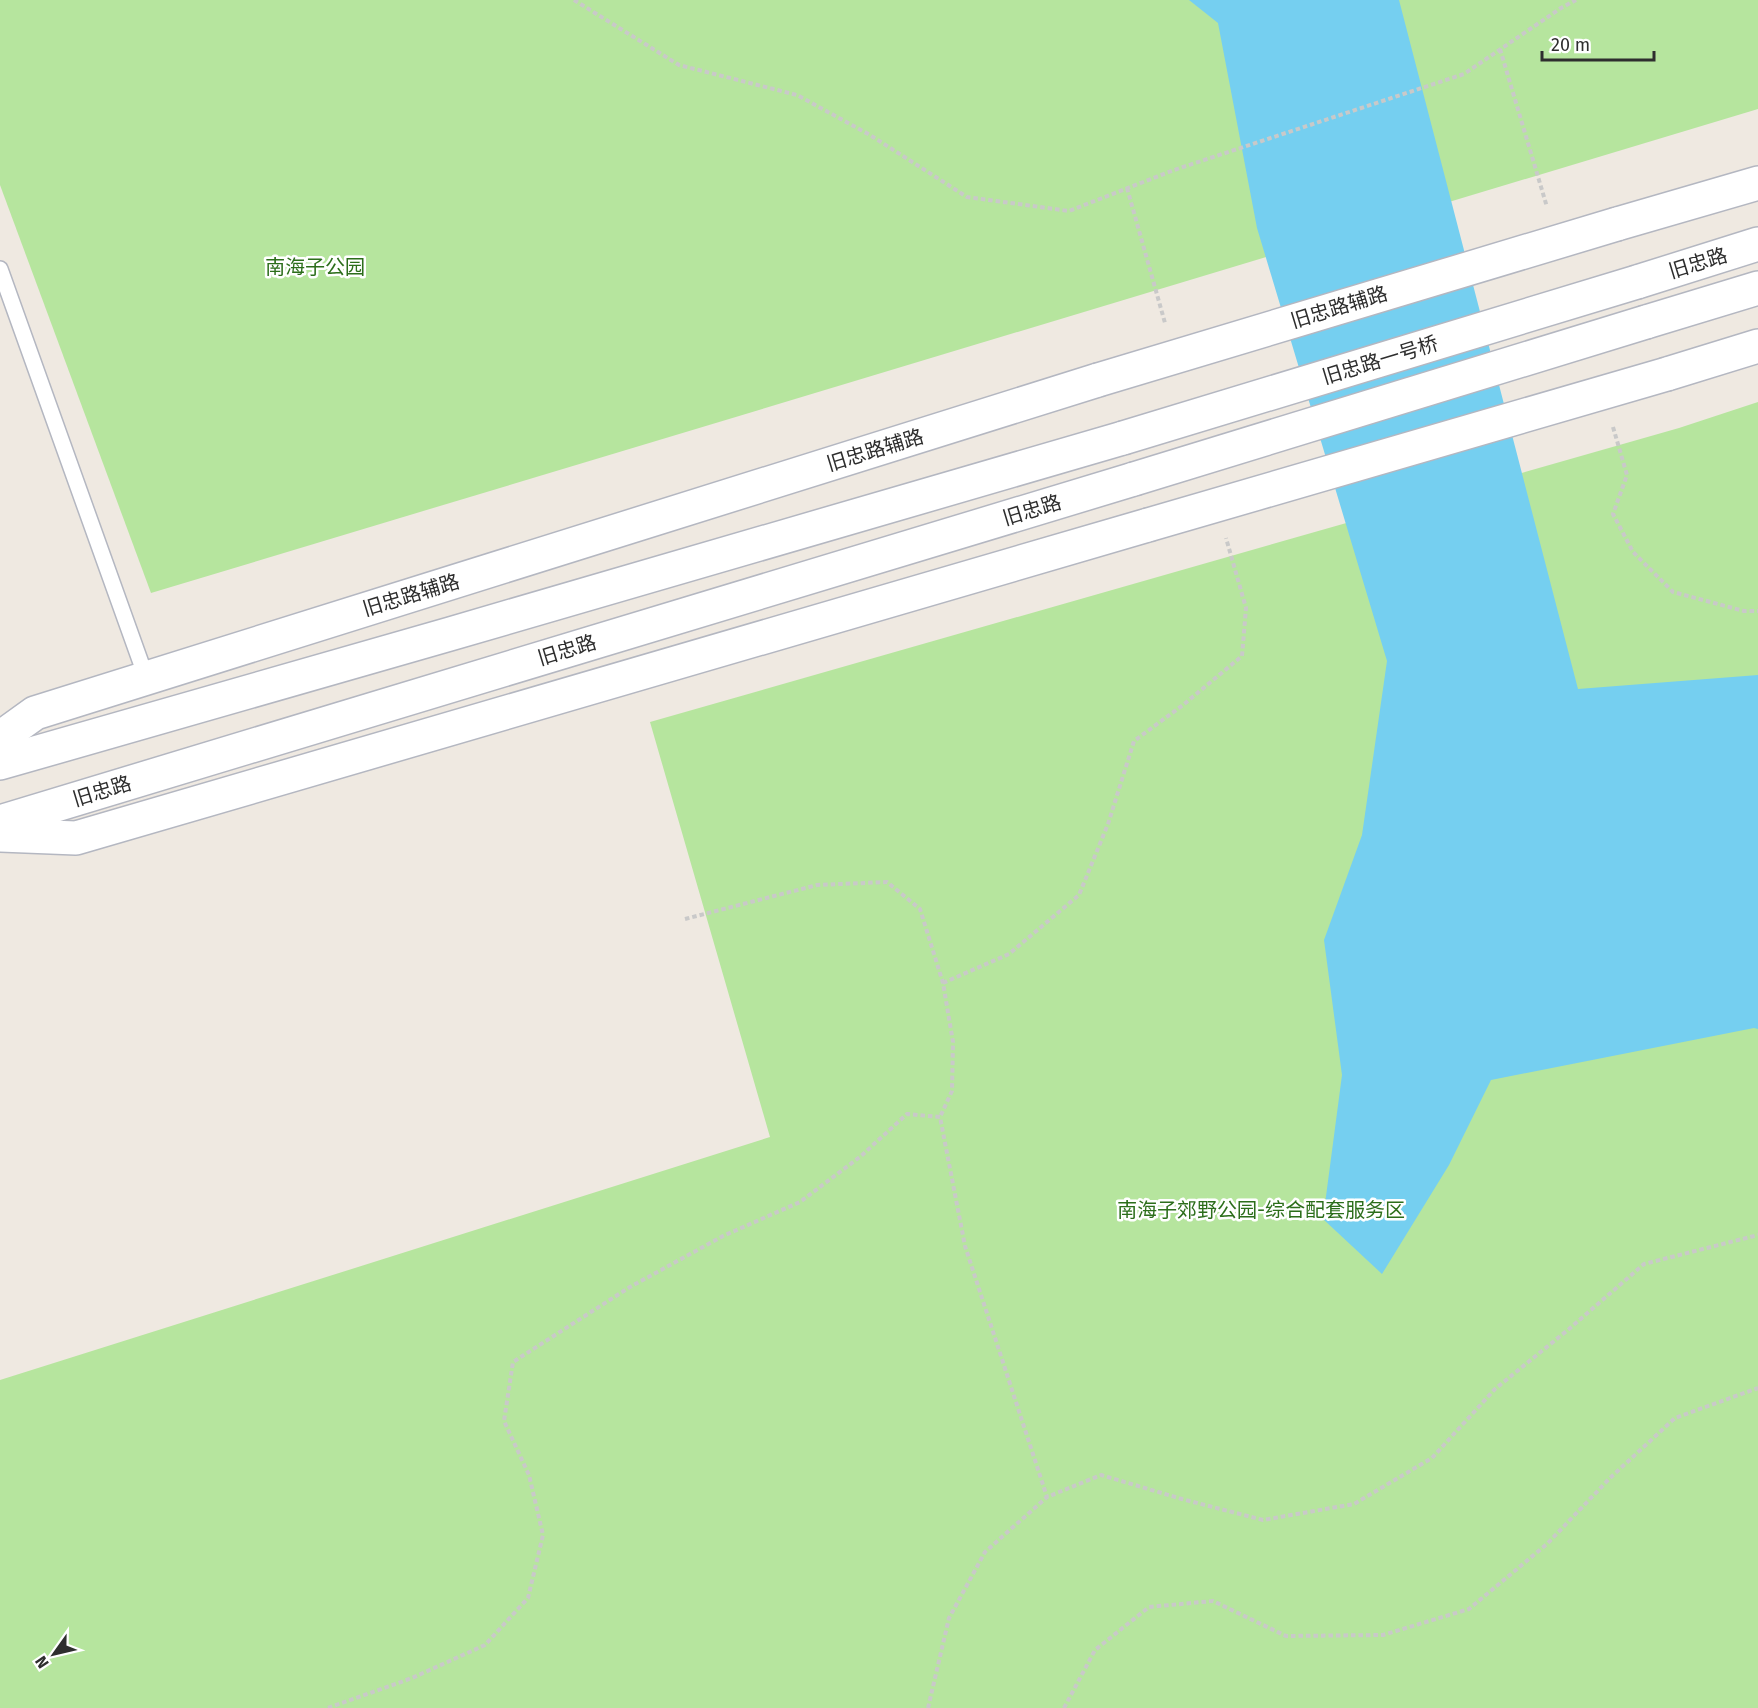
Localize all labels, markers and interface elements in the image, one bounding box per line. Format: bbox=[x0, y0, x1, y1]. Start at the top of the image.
scale bar bbox=[1542, 24, 1654, 62]
text: 20 m bbox=[1551, 34, 1590, 56]
street label: 旧忠路 bbox=[1666, 243, 1730, 283]
park label: 南海子公园 bbox=[265, 255, 365, 279]
street label: 旧忠路辅路 bbox=[1288, 281, 1390, 333]
street label: 旧忠路一号桥 bbox=[1319, 331, 1441, 389]
street label: 旧忠路辅路 bbox=[824, 424, 926, 476]
street label: 旧忠路 bbox=[1000, 490, 1064, 530]
street label: 旧忠路辅路 bbox=[360, 569, 462, 621]
street label: 旧忠路 bbox=[535, 630, 599, 670]
street label: 旧忠路 bbox=[70, 771, 134, 811]
park label: 南海子郊野公园-综合配套服务区 bbox=[1117, 1198, 1405, 1222]
north arrow bbox=[24, 1624, 84, 1684]
text: N bbox=[31, 1652, 53, 1672]

